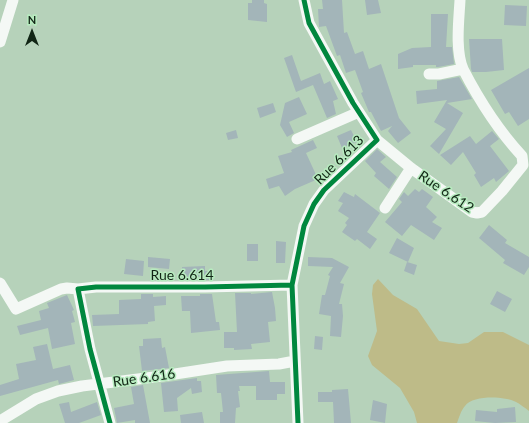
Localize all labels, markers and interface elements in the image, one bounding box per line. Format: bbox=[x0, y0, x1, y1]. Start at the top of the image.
north arrow bbox=[12, 12, 52, 52]
text: N bbox=[28, 13, 36, 26]
street label: Rue 6.613 bbox=[311, 132, 367, 188]
street label: Rue 6.612 bbox=[415, 167, 477, 217]
street label: Rue 6.614 bbox=[150, 267, 214, 283]
street label: Rue 6.616 bbox=[112, 365, 176, 391]

